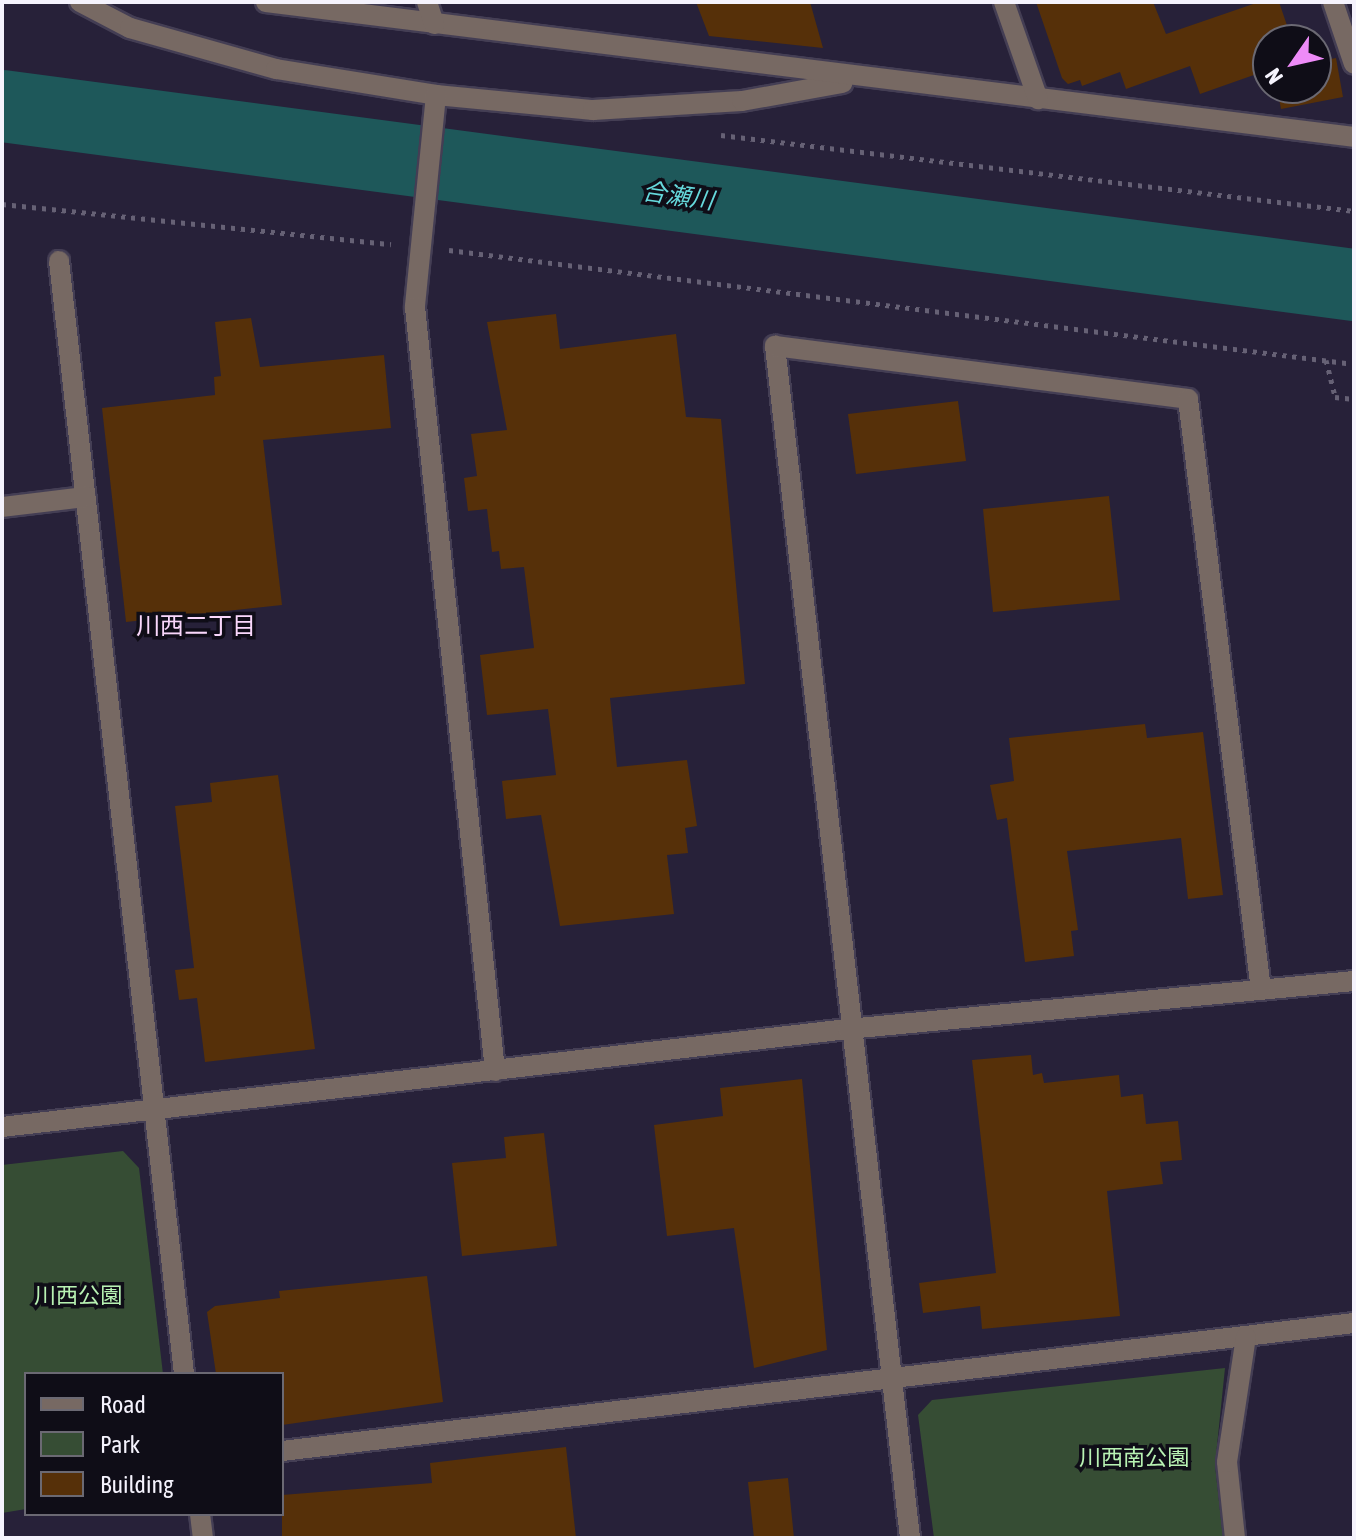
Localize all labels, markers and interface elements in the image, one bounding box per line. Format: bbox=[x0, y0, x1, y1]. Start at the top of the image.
north arrow bbox=[1252, 24, 1332, 104]
text: N bbox=[1259, 64, 1288, 89]
water label: 合瀬川 bbox=[640, 177, 716, 215]
district label: 川西二丁目 bbox=[136, 612, 256, 640]
park label: 川西公園 bbox=[34, 1283, 122, 1309]
legend bbox=[24, 1372, 284, 1516]
text: Road bbox=[100, 1391, 146, 1418]
text: Park bbox=[100, 1431, 140, 1458]
park label: 川西南公園 bbox=[1079, 1445, 1189, 1471]
text: Building bbox=[100, 1471, 173, 1498]

